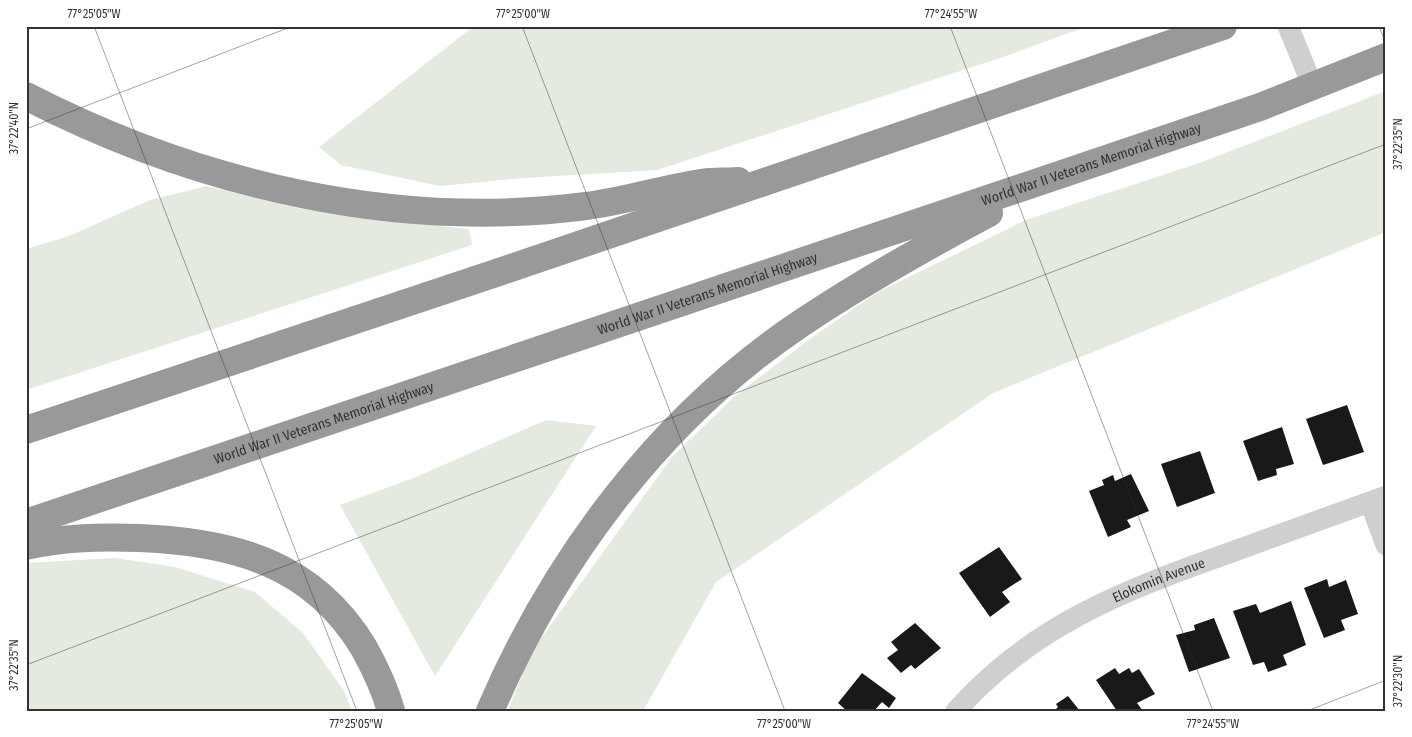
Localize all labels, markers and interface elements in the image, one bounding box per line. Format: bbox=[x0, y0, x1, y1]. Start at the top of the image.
text: 77°25'05"W bbox=[67, 7, 121, 21]
text: 77°25'00"W bbox=[496, 7, 550, 21]
text: 77°24'55"W bbox=[925, 7, 977, 21]
text: 37°22'40"N bbox=[7, 102, 21, 154]
text: 37°22'35"N bbox=[1391, 118, 1405, 170]
street label: World War II Veterans Memorial Highway bbox=[979, 119, 1204, 210]
street label: World War II Veterans Memorial Highway bbox=[595, 249, 820, 339]
street label: World War II Veterans Memorial Highway bbox=[212, 378, 437, 468]
street label: Elokomin Avenue bbox=[1110, 554, 1208, 607]
text: 37°22'35"N bbox=[7, 639, 21, 691]
text: 37°22'30"N bbox=[1391, 655, 1405, 707]
text: 77°25'05"W bbox=[329, 717, 383, 731]
text: 77°25'00"W bbox=[757, 717, 811, 731]
text: 77°24'55"W bbox=[1187, 717, 1239, 731]

